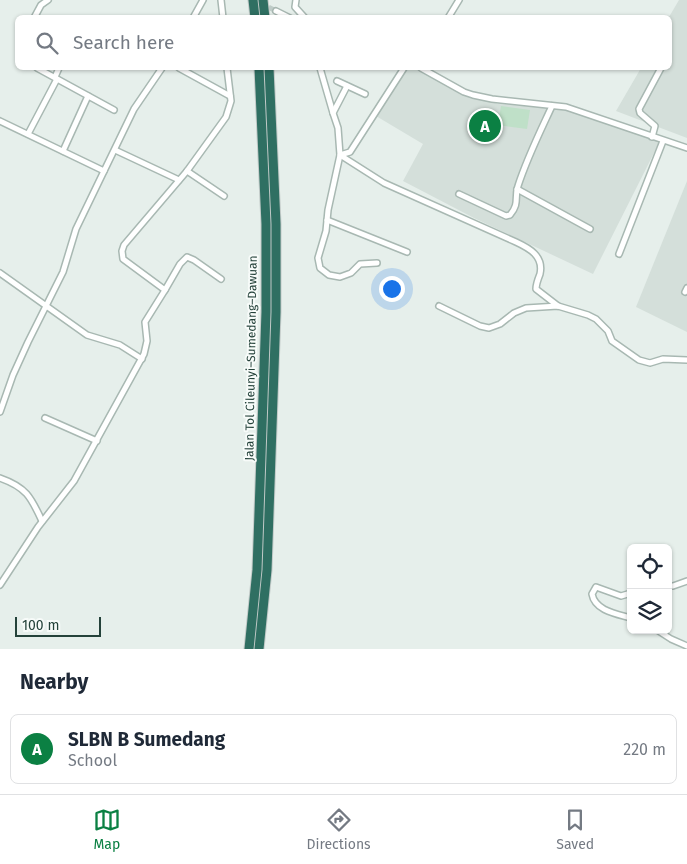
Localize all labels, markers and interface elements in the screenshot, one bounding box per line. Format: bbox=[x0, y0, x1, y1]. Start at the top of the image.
search box bbox=[15, 15, 672, 70]
icon: search bbox=[33, 29, 61, 57]
text: Search here bbox=[73, 31, 174, 54]
pin: A bbox=[469, 107, 501, 145]
street label: Jalan Tol Cileunyi–Sumedang–Dawuan bbox=[242, 255, 260, 461]
your location bbox=[379, 276, 405, 302]
map controls bbox=[627, 544, 672, 634]
button: locate bbox=[627, 544, 672, 589]
button: layers bbox=[627, 589, 672, 634]
scale bar bbox=[15, 614, 101, 637]
text: 100 m bbox=[22, 617, 59, 634]
text: Nearby bbox=[20, 669, 88, 695]
text: SLBN B Sumedang bbox=[68, 728, 225, 751]
text: A bbox=[32, 740, 42, 759]
text: 220 m bbox=[623, 740, 666, 759]
text: School bbox=[68, 751, 117, 770]
tab: Map bbox=[93, 806, 121, 853]
tab: Directions bbox=[306, 806, 371, 853]
tab: Saved bbox=[556, 806, 594, 853]

